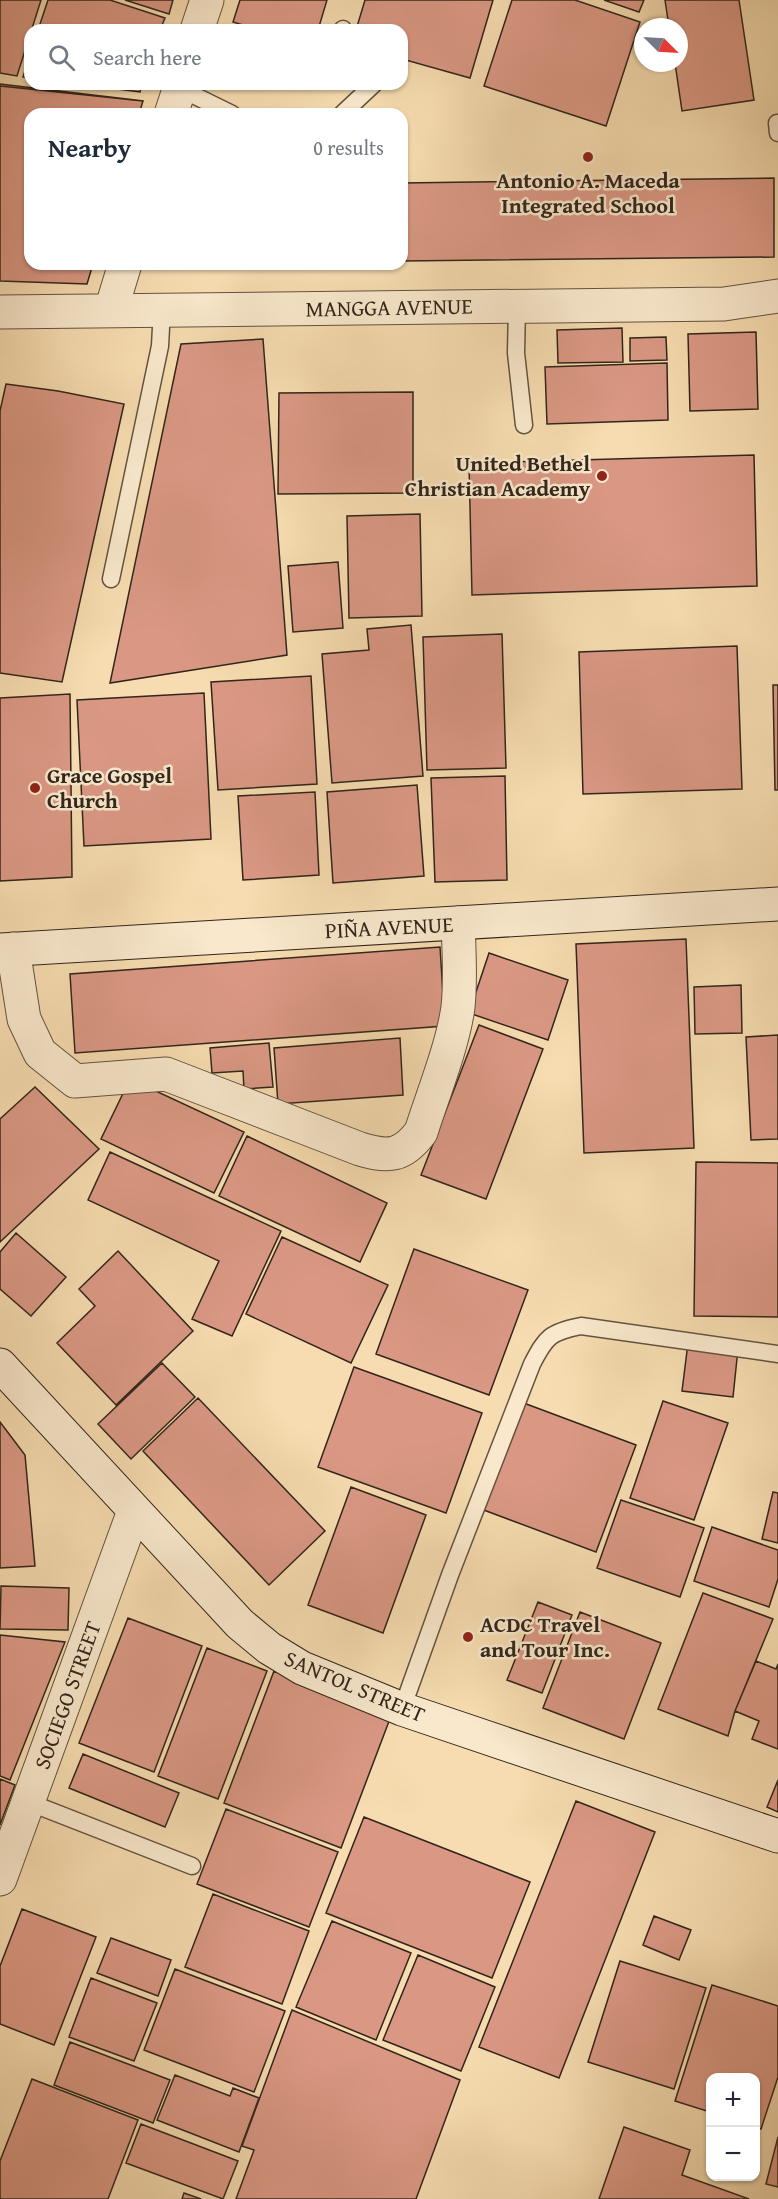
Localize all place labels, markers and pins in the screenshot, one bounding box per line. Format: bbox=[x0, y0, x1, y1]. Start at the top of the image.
marker: Antonio A. Maceda Integrated School bbox=[581, 150, 595, 164]
place label: Antonio A. Maceda Integrated School bbox=[496, 164, 681, 221]
place label: United Bethel Christian Academy bbox=[405, 447, 591, 504]
marker: United Bethel Christian Academy bbox=[595, 469, 609, 483]
place label: Grace Gospel Church bbox=[47, 759, 172, 816]
marker: Grace Gospel Church bbox=[28, 781, 42, 795]
place label: ACDC Travel and Tour Inc. bbox=[480, 1608, 610, 1665]
marker: ACDC Travel and Tour Inc. bbox=[461, 1630, 475, 1644]

